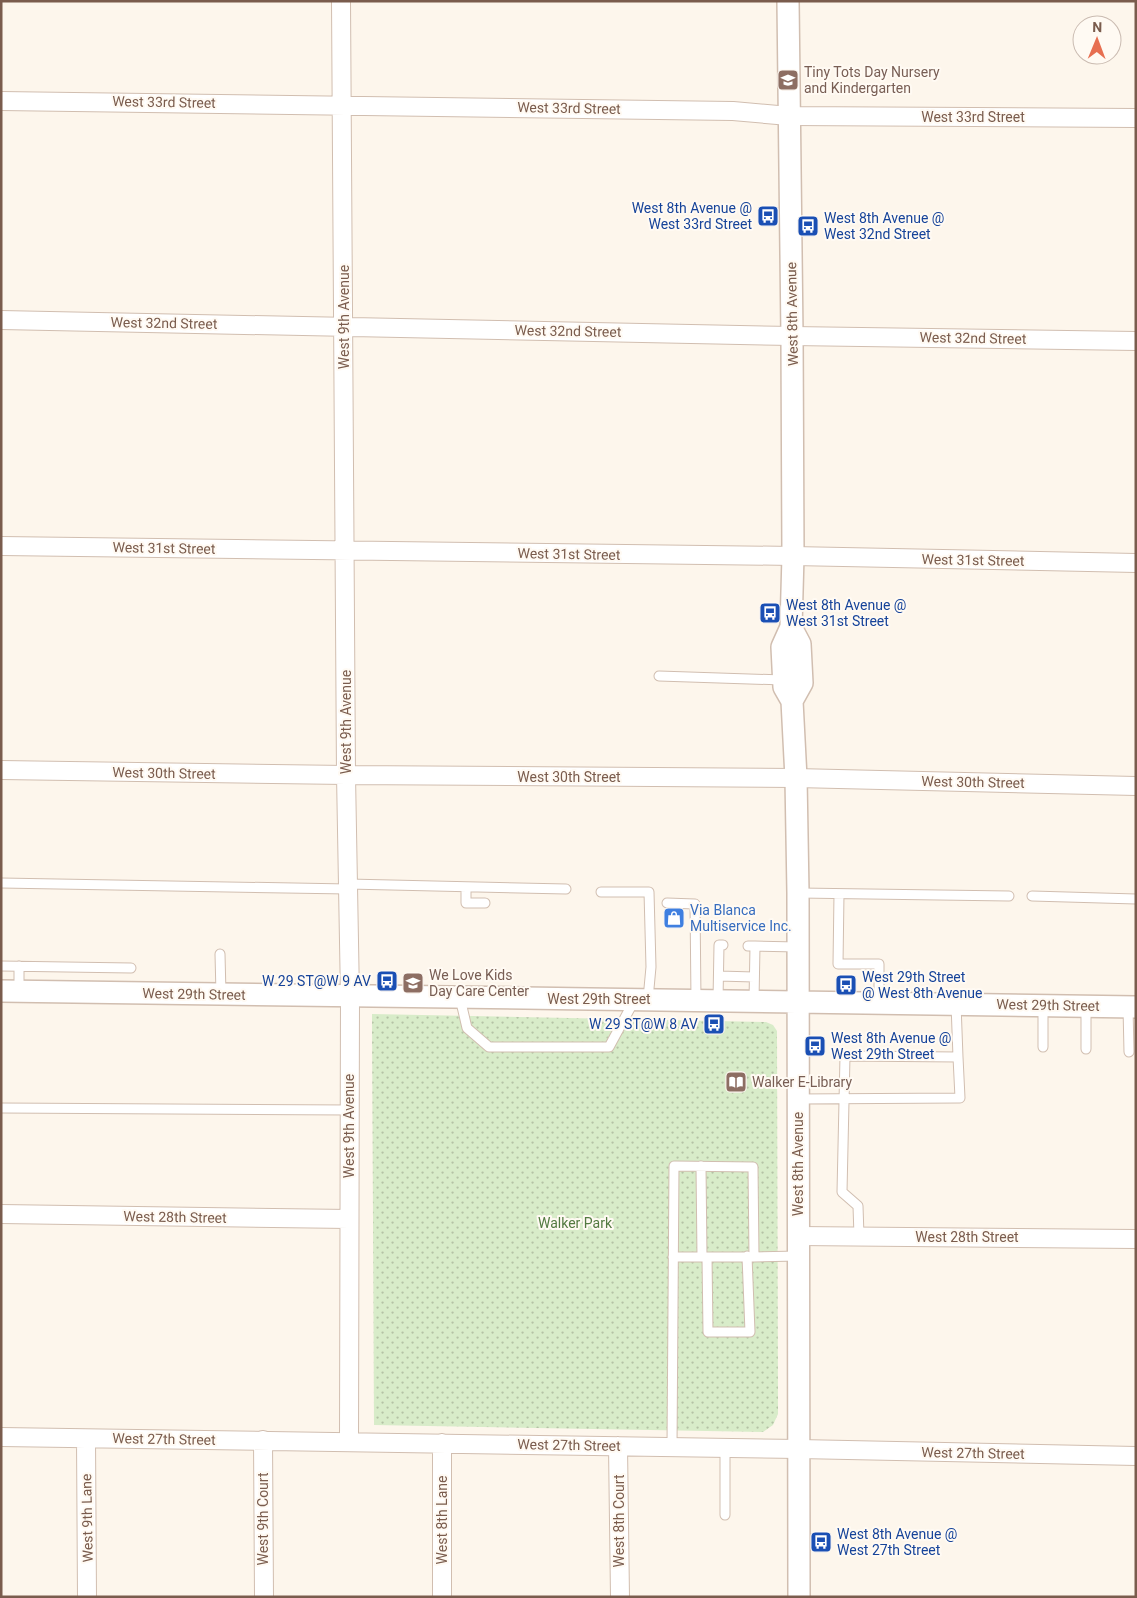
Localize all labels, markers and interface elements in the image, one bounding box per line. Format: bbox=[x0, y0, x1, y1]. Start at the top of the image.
north arrow bbox=[1072, 15, 1122, 65]
text: N bbox=[1092, 19, 1102, 35]
place label: Tiny Tots Day Nursery and Kindergarten bbox=[804, 64, 940, 96]
school or university icon: Tiny Tots Day Nursery and Kindergarten bbox=[776, 68, 800, 92]
street label: West 33rd Street bbox=[112, 93, 216, 111]
street label: West 33rd Street bbox=[517, 99, 621, 117]
street label: West 33rd Street bbox=[921, 109, 1025, 125]
place label: West 8th Avenue @ West 33rd Street bbox=[632, 200, 752, 232]
bus stop icon: West 8th Avenue @ West 33rd Street bbox=[756, 204, 780, 228]
place label: West 8th Avenue @ West 32nd Street bbox=[824, 210, 944, 242]
bus stop icon: West 8th Avenue @ West 32nd Street bbox=[796, 214, 820, 238]
street label: West 8th Avenue bbox=[783, 262, 801, 366]
street label: West 9th Avenue bbox=[336, 265, 352, 369]
street label: West 32nd Street bbox=[111, 314, 218, 332]
street label: West 32nd Street bbox=[515, 322, 622, 340]
street label: West 32nd Street bbox=[920, 329, 1027, 347]
street label: West 31st Street bbox=[112, 539, 216, 557]
street label: West 31st Street bbox=[517, 545, 621, 563]
street label: West 31st Street bbox=[921, 551, 1025, 569]
place label: West 8th Avenue @ West 31st Street bbox=[786, 597, 906, 629]
bus stop icon: West 8th Avenue @ West 31st Street bbox=[758, 601, 782, 625]
street label: West 9th Avenue bbox=[338, 670, 354, 774]
street label: West 30th Street bbox=[112, 764, 216, 782]
street label: West 30th Street bbox=[517, 769, 621, 785]
street label: West 30th Street bbox=[921, 773, 1025, 791]
place label: Via Blanca Multiservice Inc. bbox=[690, 902, 792, 934]
shop icon: Via Blanca Multiservice Inc. bbox=[662, 906, 686, 930]
place label: We Love Kids Day Care Center bbox=[429, 967, 529, 999]
bus stop icon: W 29 ST@W 9 AV bbox=[375, 969, 399, 993]
place label: West 29th Street @ West 8th Avenue bbox=[862, 969, 982, 1001]
school or university icon: We Love Kids Day Care Center bbox=[401, 971, 425, 995]
place label: W 29 ST@W 9 AV bbox=[262, 973, 371, 989]
bus stop icon: West 29th Street @ West 8th Avenue bbox=[834, 973, 858, 997]
street label: West 29th Street bbox=[142, 985, 246, 1003]
street label: West 29th Street bbox=[547, 991, 651, 1007]
street label: West 29th Street bbox=[996, 996, 1100, 1014]
bus stop icon: W 29 ST@W 8 AV bbox=[702, 1012, 726, 1036]
place label: W 29 ST@W 8 AV bbox=[589, 1016, 698, 1032]
place label: West 8th Avenue @ West 29th Street bbox=[831, 1030, 951, 1062]
bus stop icon: West 8th Avenue @ West 29th Street bbox=[803, 1034, 827, 1058]
library icon: Walker E-Library bbox=[724, 1070, 748, 1094]
street label: West 9th Avenue bbox=[341, 1074, 357, 1178]
place label: Walker E-Library bbox=[752, 1074, 852, 1090]
street label: West 8th Avenue bbox=[790, 1112, 806, 1216]
street label: West 28th Street bbox=[123, 1208, 227, 1226]
park label: Walker Park bbox=[538, 1215, 613, 1231]
street label: West 28th Street bbox=[915, 1229, 1019, 1245]
street label: West 27th Street bbox=[112, 1430, 216, 1448]
street label: West 27th Street bbox=[517, 1436, 621, 1454]
street label: West 27th Street bbox=[921, 1444, 1025, 1462]
street label: West 9th Court bbox=[255, 1472, 271, 1566]
street label: West 9th Lane bbox=[78, 1473, 96, 1563]
street label: West 8th Court bbox=[611, 1474, 627, 1568]
street label: West 8th Lane bbox=[434, 1476, 450, 1564]
place label: West 8th Avenue @ West 27th Street bbox=[837, 1526, 957, 1558]
bus stop icon: West 8th Avenue @ West 27th Street bbox=[809, 1530, 833, 1554]

